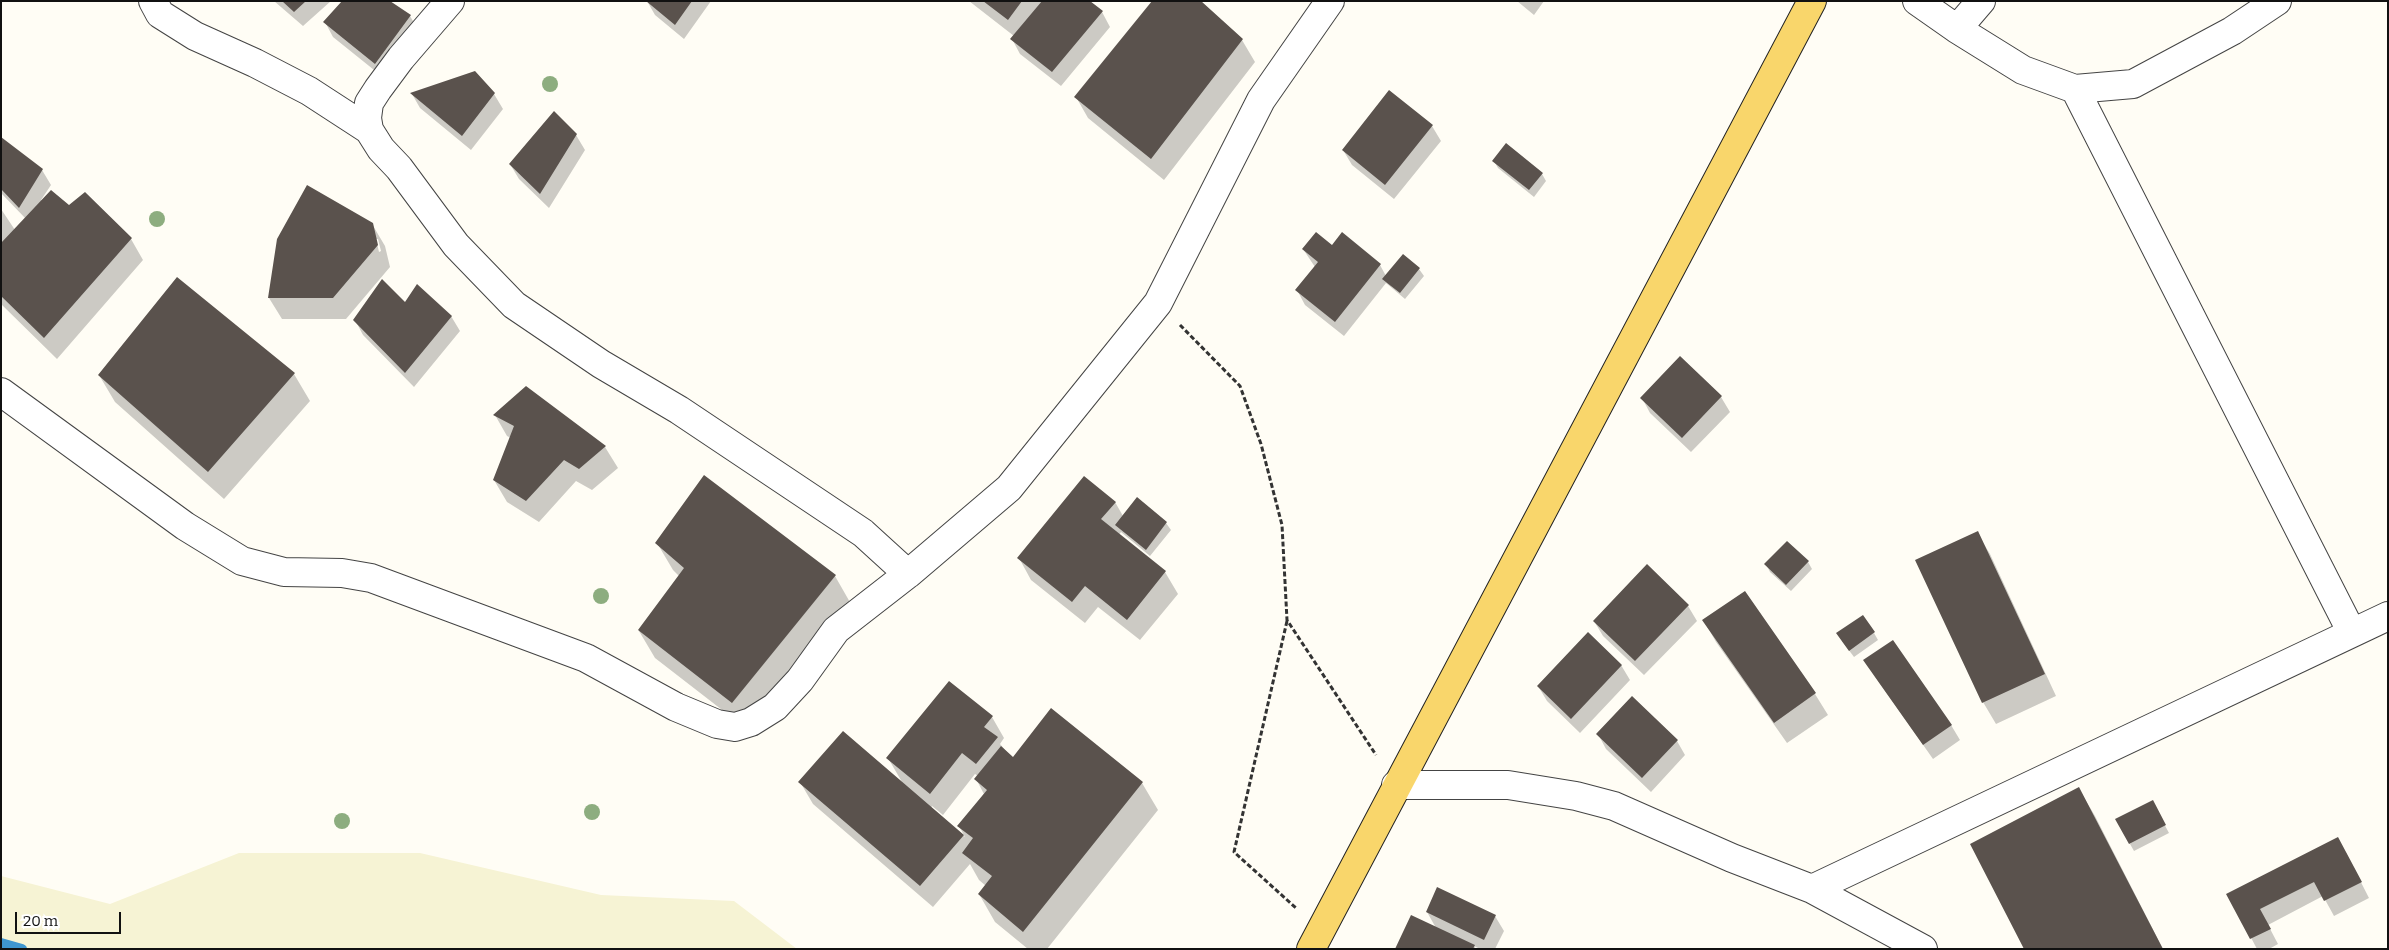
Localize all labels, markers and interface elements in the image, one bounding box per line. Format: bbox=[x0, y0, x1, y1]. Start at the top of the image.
scale bar bbox=[18, 902, 124, 934]
text: 20 m bbox=[23, 912, 58, 930]

